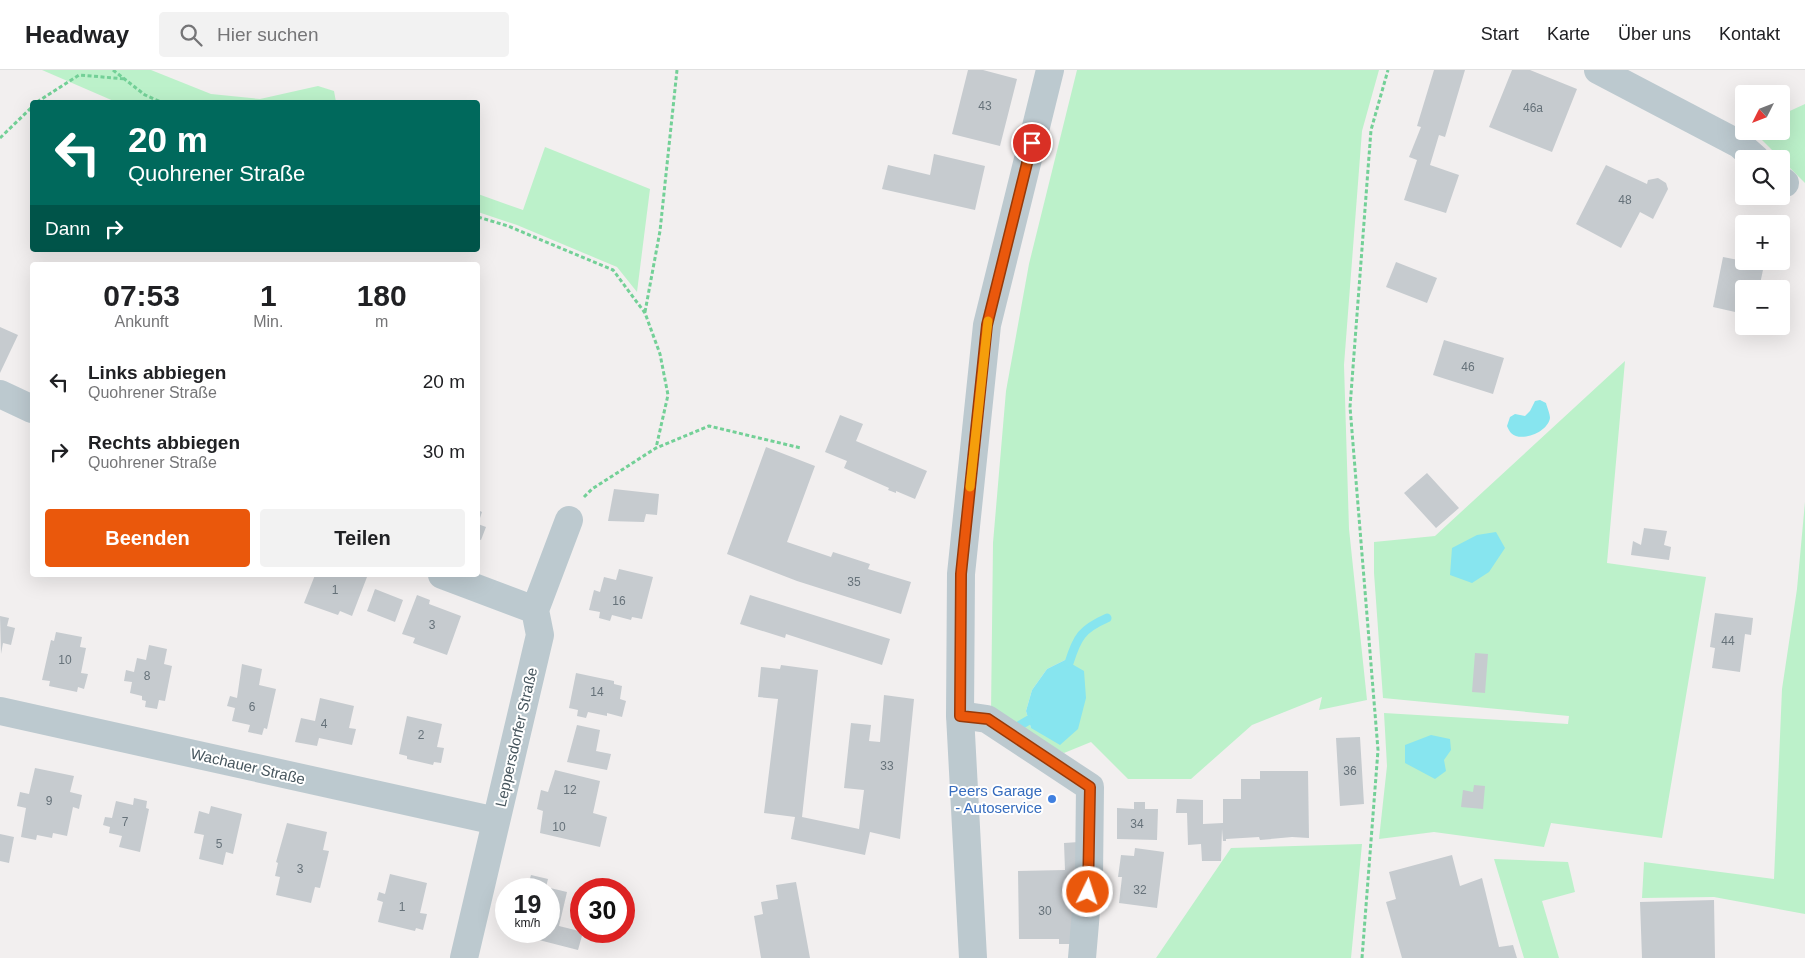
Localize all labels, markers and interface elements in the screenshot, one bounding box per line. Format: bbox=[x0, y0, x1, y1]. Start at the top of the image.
search box bbox=[159, 12, 509, 57]
text: Headway bbox=[25, 21, 129, 48]
icon: search bbox=[177, 21, 205, 49]
text: Hier suchen bbox=[217, 24, 318, 45]
text: Start bbox=[1481, 24, 1519, 44]
text: Karte bbox=[1547, 24, 1590, 44]
text: Über uns bbox=[1618, 24, 1691, 44]
text: Kontakt bbox=[1719, 24, 1780, 44]
north arrow bbox=[1735, 85, 1790, 140]
map controls bbox=[1735, 85, 1790, 335]
house number: 43 bbox=[978, 99, 992, 113]
house number: 46a bbox=[1523, 101, 1543, 115]
icon: left bbox=[45, 120, 110, 185]
text: 20 m bbox=[128, 120, 208, 159]
pin bbox=[1011, 122, 1053, 164]
icon: arrive bbox=[1018, 129, 1046, 157]
button: search bbox=[1735, 150, 1790, 205]
text: Quohrener Straße bbox=[128, 161, 305, 186]
house number: 48 bbox=[1618, 193, 1632, 207]
icon: right bbox=[100, 215, 128, 243]
button: + bbox=[1735, 215, 1790, 270]
text: Dann bbox=[45, 218, 90, 239]
text: 07:53 bbox=[103, 279, 180, 312]
text: 1 bbox=[260, 279, 277, 312]
text: 180 bbox=[357, 279, 407, 312]
button: − bbox=[1735, 280, 1790, 335]
text: Ankunft bbox=[114, 313, 169, 330]
text: Min. bbox=[253, 313, 283, 330]
text: m bbox=[375, 313, 388, 330]
house number: 46 bbox=[1461, 360, 1475, 374]
text: Links abbiegen bbox=[88, 362, 226, 383]
icon: left bbox=[45, 368, 73, 396]
text: 20 m bbox=[423, 371, 465, 392]
text: Quohrener Straße bbox=[88, 384, 217, 401]
text: Rechts abbiegen bbox=[88, 432, 240, 453]
icon: right bbox=[45, 438, 73, 466]
text: 30 m bbox=[423, 441, 465, 462]
text: Quohrener Straße bbox=[88, 454, 217, 471]
button: Beenden bbox=[45, 509, 250, 567]
button: Teilen bbox=[260, 509, 465, 567]
house number: 35 bbox=[847, 575, 861, 589]
house number: 1 bbox=[332, 583, 339, 597]
house number: 16 bbox=[612, 594, 626, 608]
house number: 3 bbox=[429, 618, 436, 632]
house number: 44 bbox=[1721, 634, 1735, 648]
house number: 10 bbox=[58, 653, 72, 667]
street label: Leppersdorfer Straße bbox=[492, 666, 540, 808]
house number: 8 bbox=[144, 669, 151, 683]
house number: 14 bbox=[590, 685, 604, 699]
house number: 6 bbox=[249, 700, 256, 714]
house number: 4 bbox=[321, 717, 328, 731]
house number: 2 bbox=[418, 728, 425, 742]
street label: Wachauer Straße bbox=[189, 745, 307, 787]
house number: 33 bbox=[880, 759, 894, 773]
house number: 36 bbox=[1343, 764, 1357, 778]
place label: Peers Garage - Autoservice bbox=[949, 782, 1042, 816]
house number: 12 bbox=[563, 783, 577, 797]
marker: Peers Garage - Autoservice bbox=[1046, 793, 1058, 805]
house number: 9 bbox=[46, 794, 53, 808]
house number: 7 bbox=[122, 815, 129, 829]
house number: 34 bbox=[1130, 817, 1144, 831]
house number: 10 bbox=[552, 820, 566, 834]
house number: 5 bbox=[216, 837, 223, 851]
house number: 3 bbox=[297, 862, 304, 876]
position arrow bbox=[1061, 865, 1113, 917]
speed limit sign: 30 bbox=[570, 878, 635, 943]
house number: 32 bbox=[1133, 883, 1147, 897]
text: 19 bbox=[514, 890, 541, 918]
house number: 1 bbox=[399, 900, 406, 914]
house number: 30 bbox=[1038, 904, 1052, 918]
text: km/h bbox=[514, 916, 541, 930]

